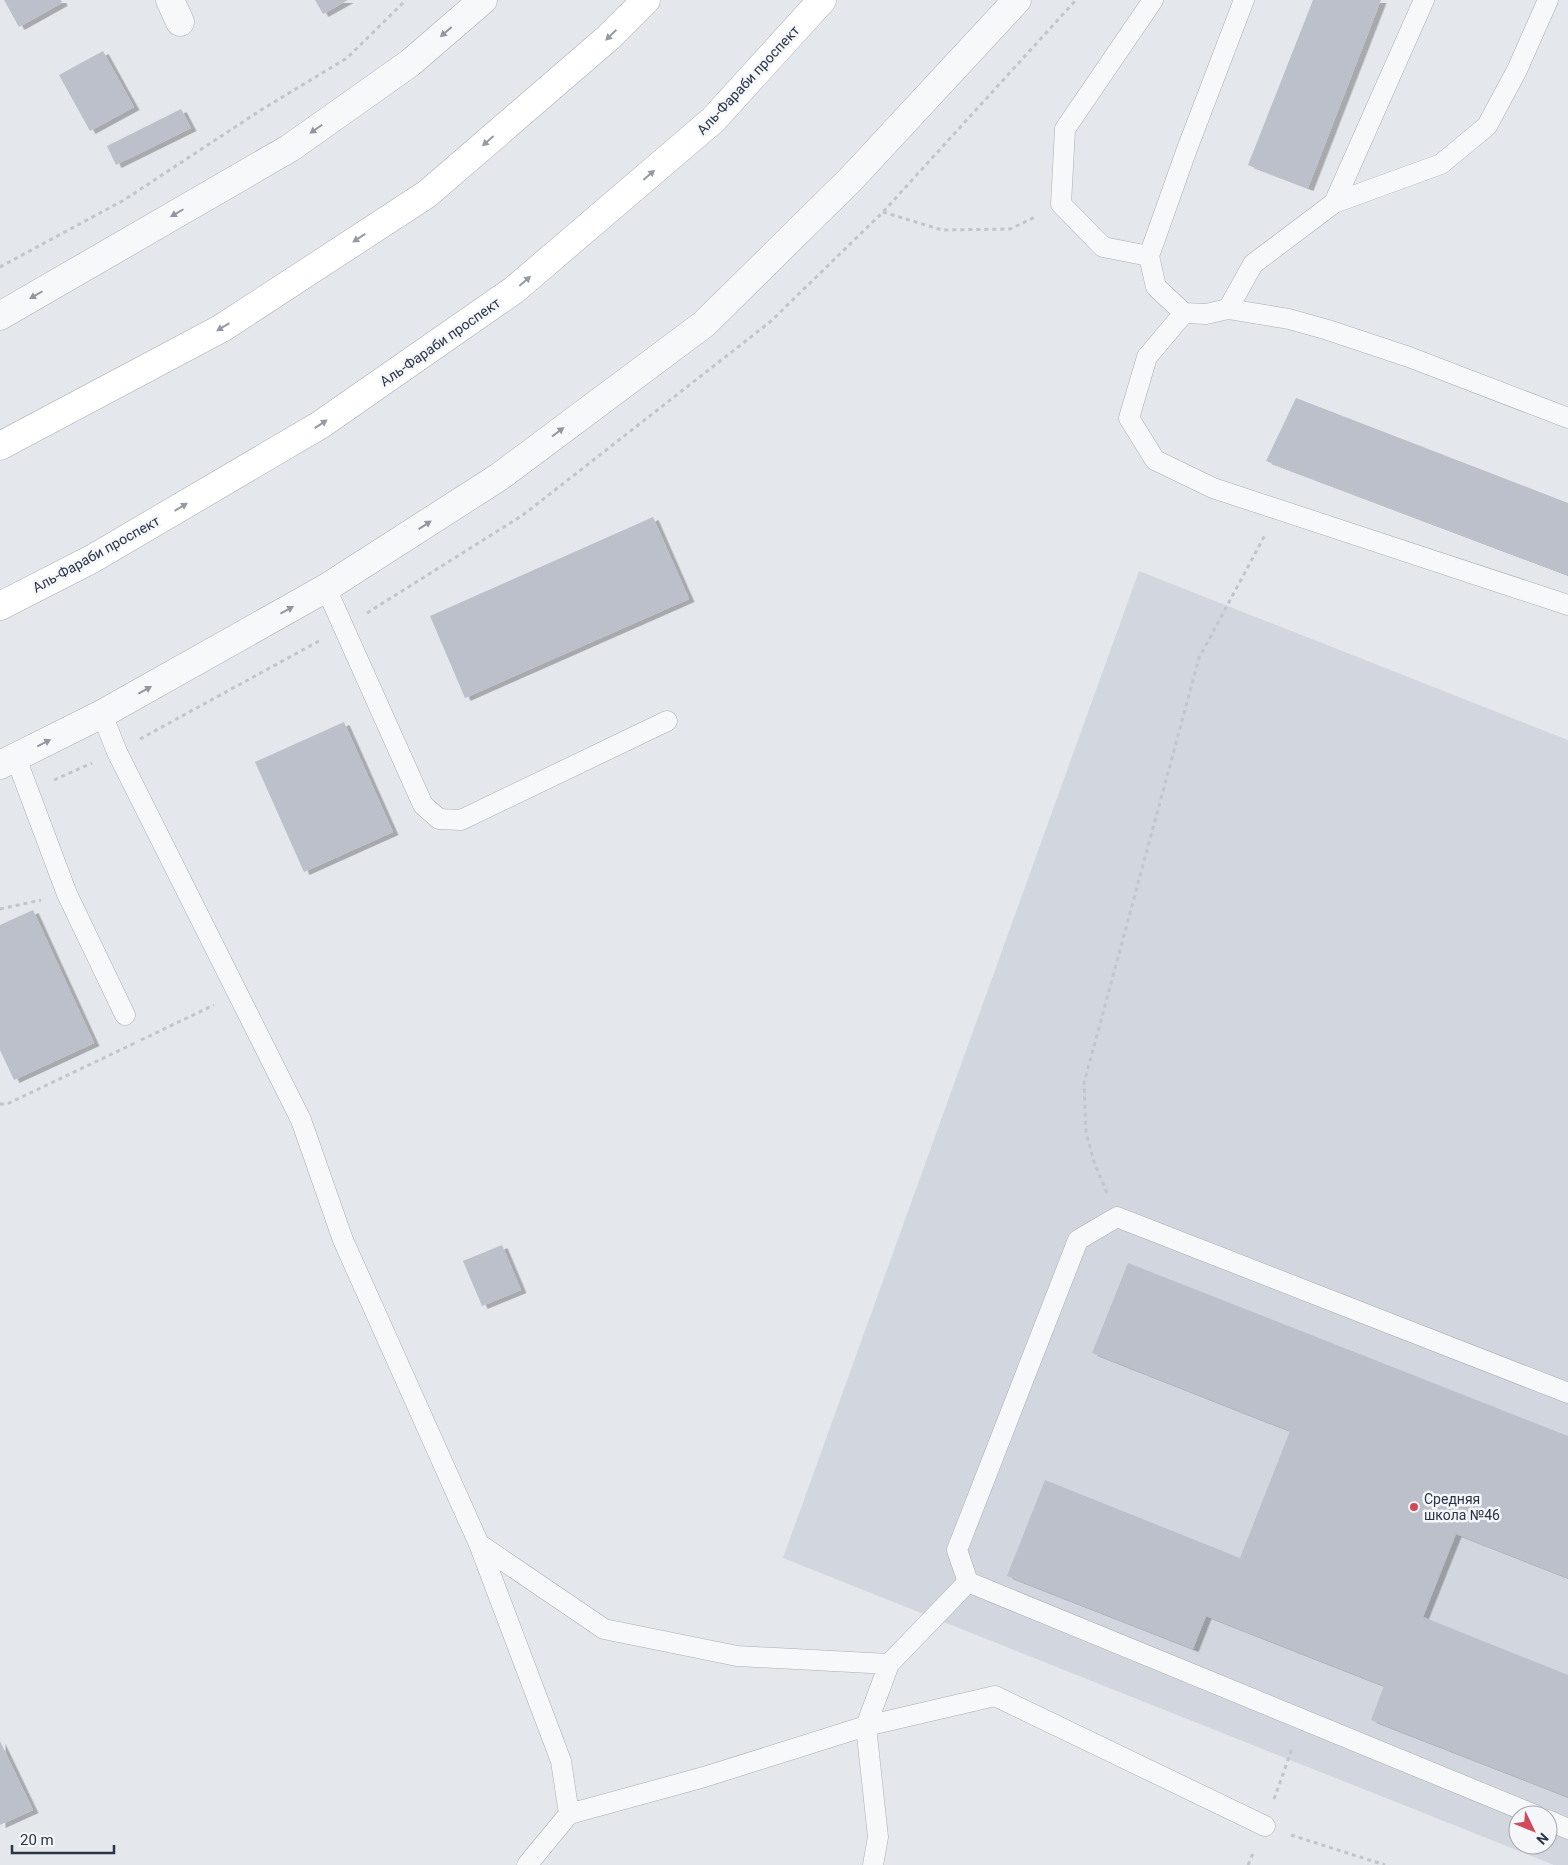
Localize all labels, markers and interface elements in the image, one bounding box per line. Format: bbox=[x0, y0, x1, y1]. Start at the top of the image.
street label: Аль-Фараби проспект bbox=[693, 22, 803, 138]
one-way arrow bbox=[440, 26, 452, 38]
one-way arrow bbox=[606, 28, 618, 40]
one-way arrow bbox=[310, 124, 323, 135]
one-way arrow bbox=[482, 135, 495, 146]
one-way arrow bbox=[642, 170, 655, 181]
one-way arrow bbox=[170, 209, 183, 218]
one-way arrow bbox=[352, 234, 365, 243]
one-way arrow bbox=[519, 275, 532, 286]
one-way arrow bbox=[29, 291, 44, 299]
street label: Аль-Фараби проспект bbox=[377, 294, 503, 390]
one-way arrow bbox=[216, 323, 229, 332]
one-way arrow bbox=[314, 420, 327, 429]
one-way arrow bbox=[551, 427, 564, 438]
one-way arrow bbox=[174, 503, 187, 512]
street label: Аль-Фараби проспект bbox=[30, 512, 163, 596]
one-way arrow bbox=[418, 520, 431, 529]
one-way arrow bbox=[280, 606, 293, 615]
one-way arrow bbox=[138, 685, 152, 694]
one-way arrow bbox=[37, 739, 51, 747]
place label: Средняя школа №46 bbox=[1424, 1491, 1500, 1523]
marker: Средняя школа №46 bbox=[1408, 1501, 1420, 1513]
north arrow bbox=[1508, 1805, 1558, 1855]
scale bar bbox=[12, 1822, 115, 1854]
text: N bbox=[1533, 1830, 1552, 1848]
text: 20 m bbox=[20, 1831, 54, 1849]

